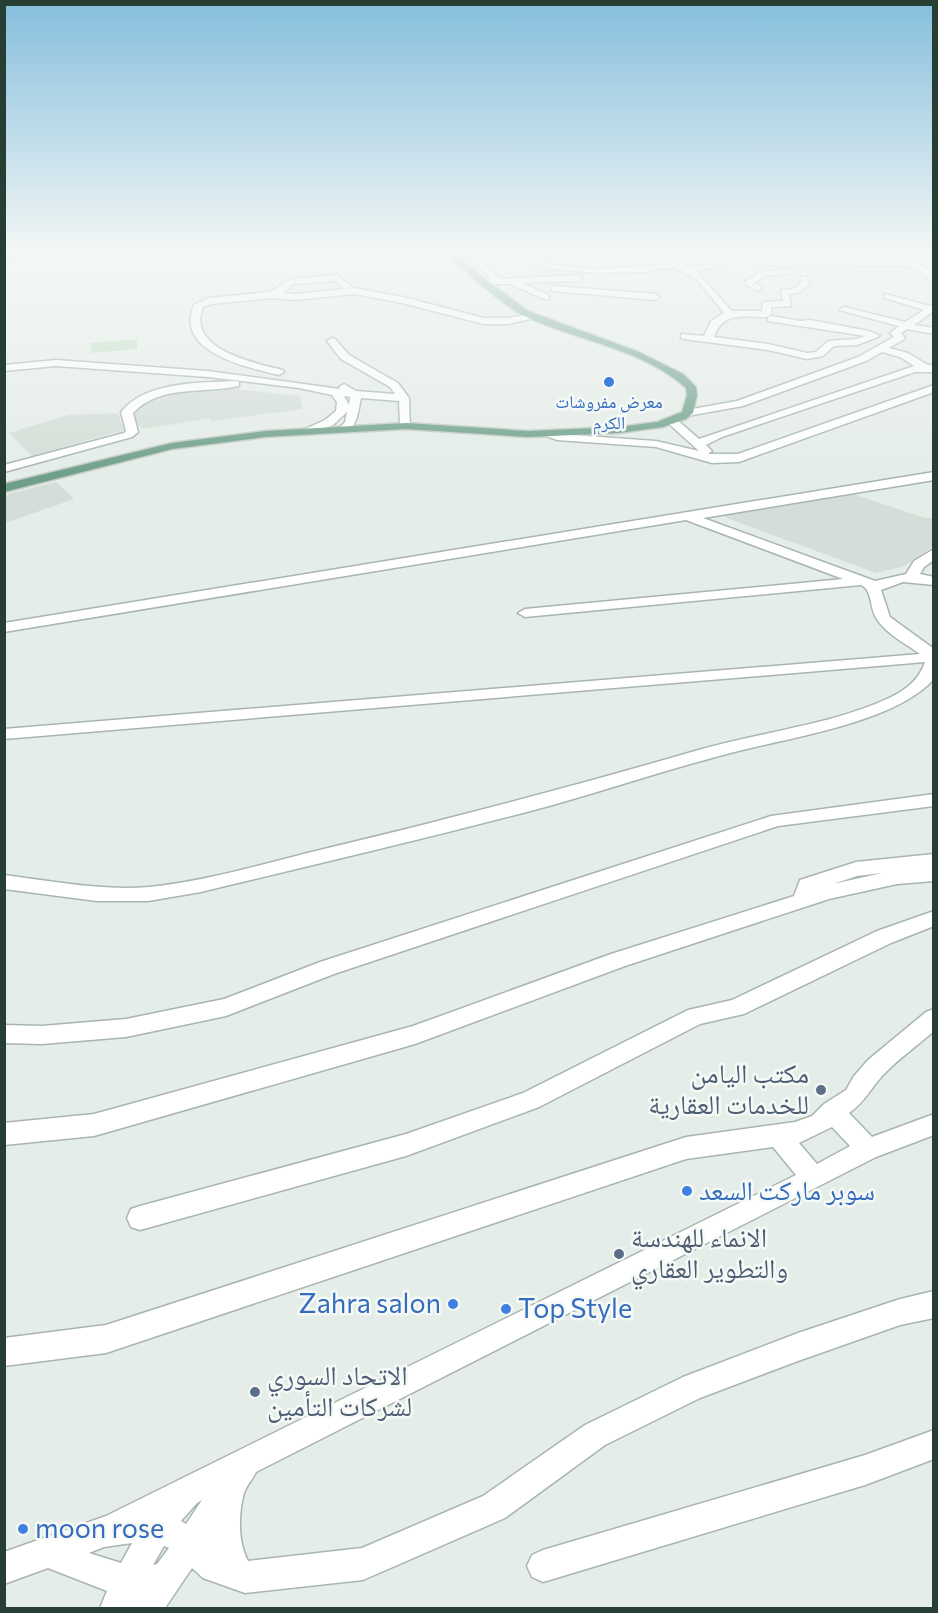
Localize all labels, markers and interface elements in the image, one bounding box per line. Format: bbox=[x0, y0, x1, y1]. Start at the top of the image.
marker: معرض مفروشات الكرم bbox=[602, 375, 616, 389]
place label: معرض مفروشات الكرم bbox=[555, 390, 663, 435]
place label: مكتب اليامن للخدمات العقارية bbox=[648, 1056, 809, 1120]
marker: مكتب اليامن للخدمات العقارية bbox=[814, 1083, 828, 1097]
place label: سوبر ماركت السعد bbox=[699, 1173, 875, 1206]
marker: سوبر ماركت السعد bbox=[680, 1184, 694, 1198]
place label: الانماء للهندسة والتطوير العقاري bbox=[631, 1220, 788, 1290]
marker: الانماء للهندسة والتطوير العقاري bbox=[612, 1247, 626, 1261]
place label: Zahra salon bbox=[299, 1286, 441, 1319]
place label: Top Style bbox=[518, 1291, 632, 1324]
marker: Zahra salon bbox=[446, 1297, 460, 1311]
marker: Top Style bbox=[499, 1302, 513, 1316]
place label: الاتحاد السوري لشركات التأمين bbox=[267, 1358, 412, 1423]
marker: الاتحاد السوري لشركات التأمين bbox=[248, 1385, 262, 1399]
place label: moon rose bbox=[35, 1511, 164, 1544]
marker: moon rose bbox=[16, 1522, 30, 1536]

